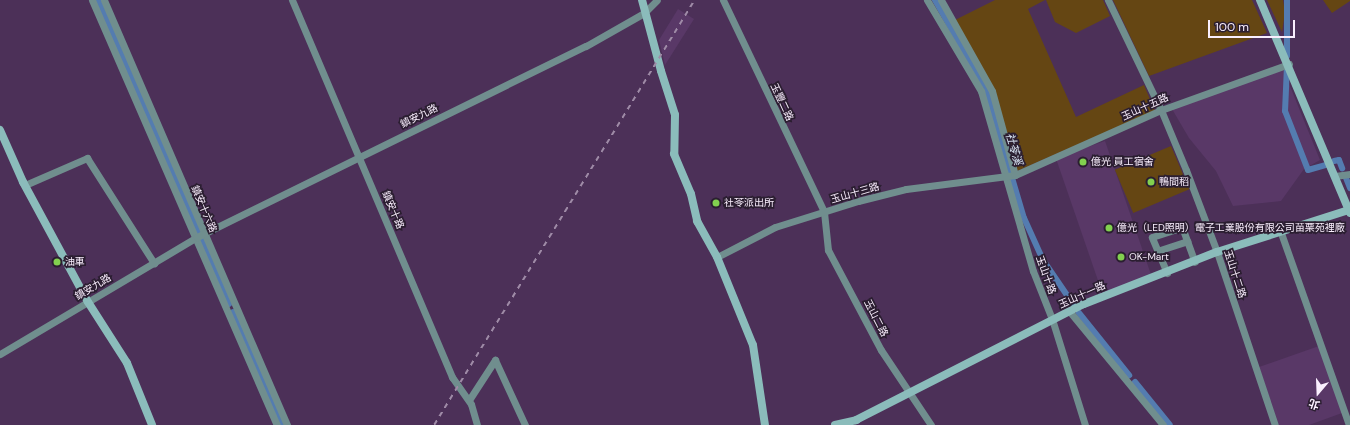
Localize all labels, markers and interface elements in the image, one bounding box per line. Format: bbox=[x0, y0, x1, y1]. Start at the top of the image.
scale bar bbox=[1210, 12, 1297, 38]
text: 100 m bbox=[1215, 19, 1249, 35]
street label: 玉豐二路 bbox=[768, 81, 796, 123]
street label: 玉山十五路 bbox=[1120, 91, 1170, 123]
street label: 鎮安九路 bbox=[398, 102, 440, 130]
water label: 社苓溪 bbox=[1003, 131, 1025, 167]
place label: 億光 員工宿舍 bbox=[1091, 156, 1154, 168]
marker: 億光 員工宿舍 bbox=[1078, 157, 1088, 167]
place label: 鴨間稻 bbox=[1159, 176, 1189, 188]
marker: 鴨間稻 bbox=[1146, 177, 1156, 187]
street label: 玉山十三路 bbox=[829, 180, 881, 206]
street label: 鎮安十六路 bbox=[189, 184, 219, 234]
street label: 鎮安十路 bbox=[380, 189, 406, 231]
place label: 社苓派出所 bbox=[724, 197, 774, 209]
marker: 社苓派出所 bbox=[711, 198, 721, 208]
place label: 億光（LED照明）電子工業股份有限公司苗栗苑裡廠 bbox=[1117, 222, 1345, 234]
marker: 億光（LED照明）電子工業股份有限公司苗栗苑裡廠 bbox=[1104, 223, 1114, 233]
street label: 玉山十二路 bbox=[1222, 248, 1248, 300]
place label: OK-Mart bbox=[1129, 251, 1169, 263]
marker: OK-Mart bbox=[1116, 252, 1126, 262]
street label: 玉山十路 bbox=[1034, 254, 1058, 296]
place label: 油車 bbox=[65, 256, 85, 268]
marker: 油車 bbox=[52, 257, 62, 267]
street label: 鎮安九路 bbox=[73, 272, 113, 302]
street label: 玉山十一路 bbox=[1057, 279, 1107, 311]
street label: 玉山二路 bbox=[862, 297, 890, 339]
north arrow bbox=[1298, 373, 1338, 413]
text: 北 bbox=[1307, 396, 1322, 413]

